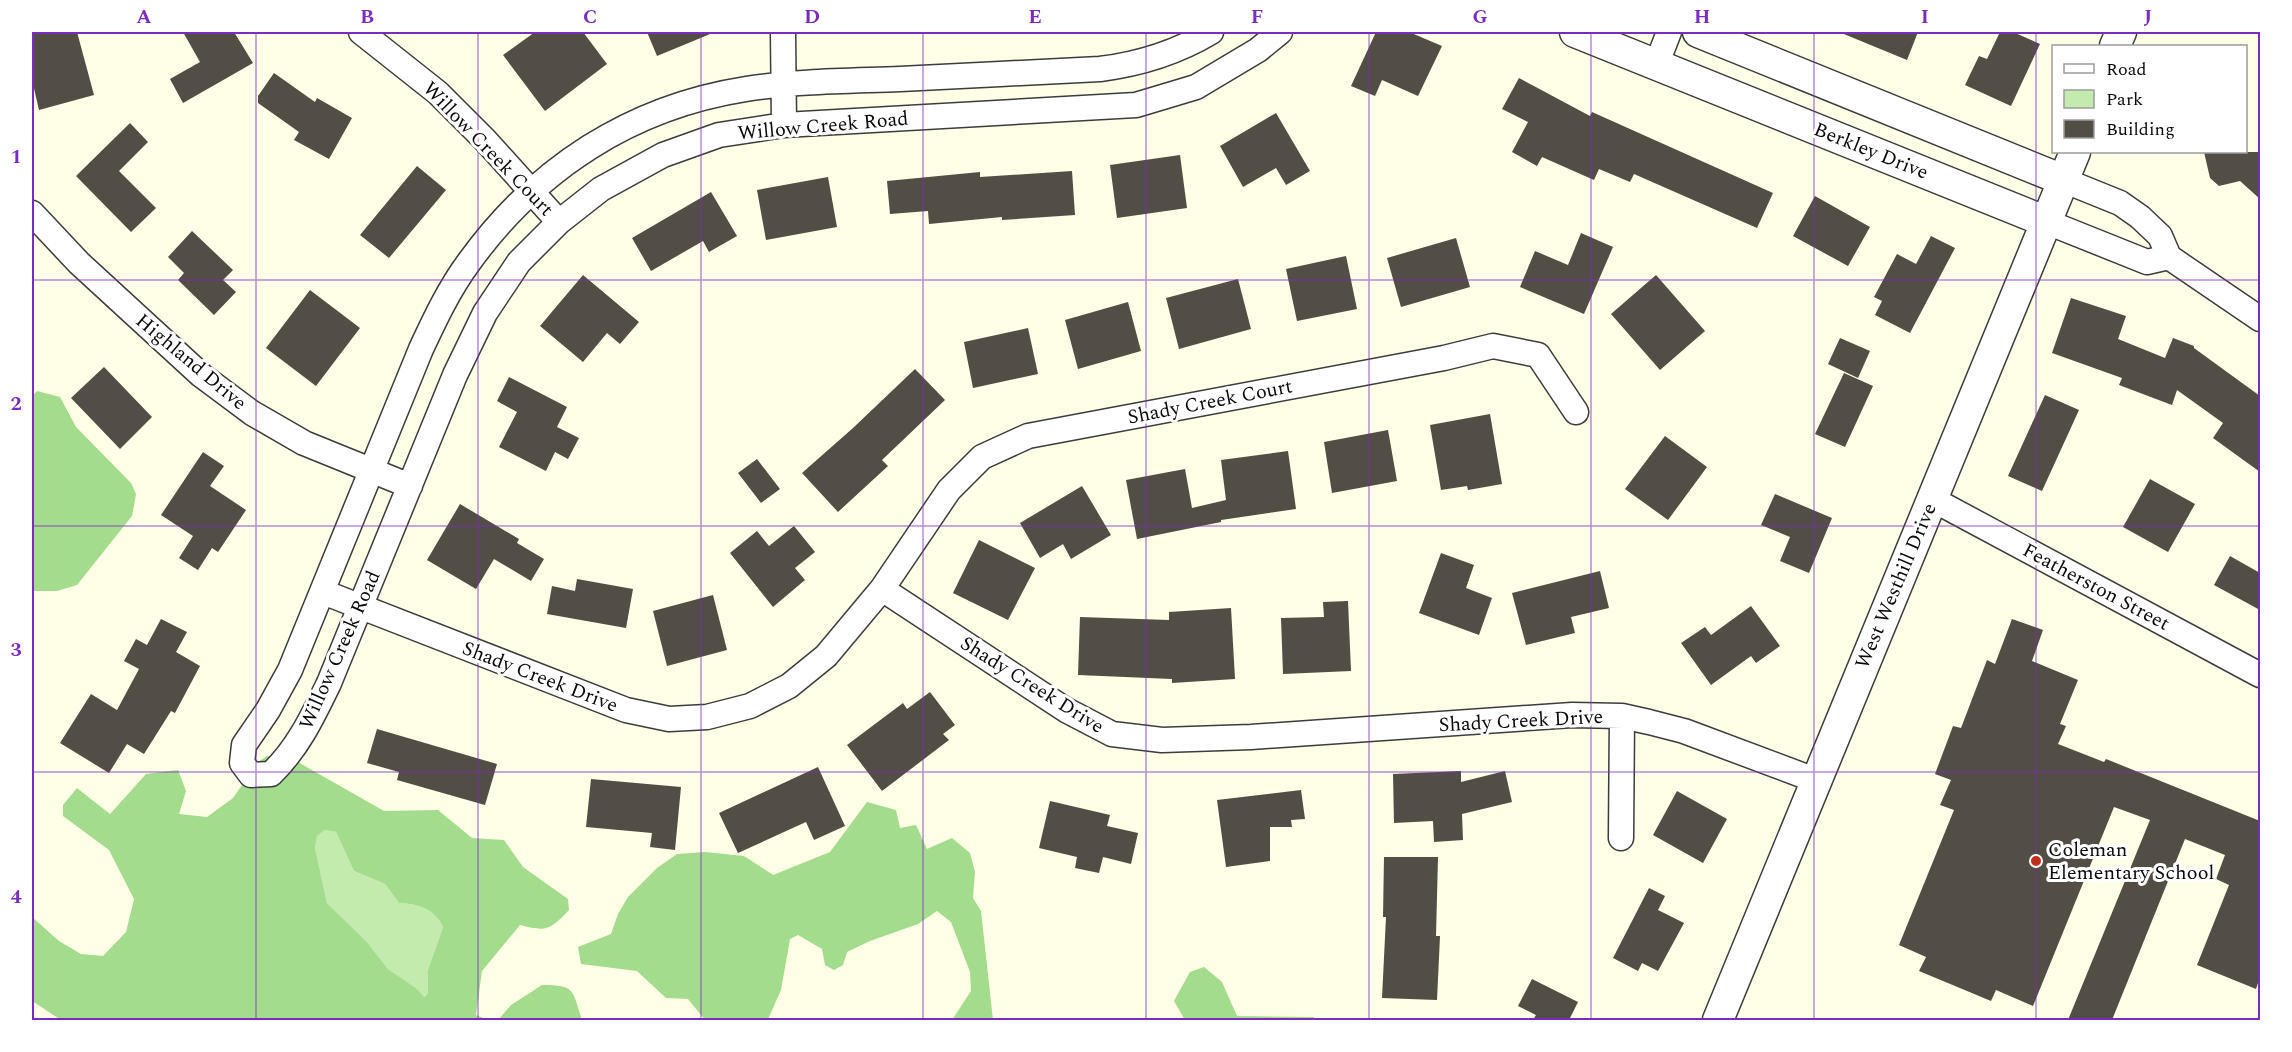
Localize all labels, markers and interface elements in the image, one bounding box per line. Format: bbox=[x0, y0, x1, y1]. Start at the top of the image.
text: A bbox=[136, 2, 152, 32]
text: B bbox=[360, 2, 374, 32]
text: C bbox=[583, 2, 597, 32]
text: D bbox=[804, 2, 820, 32]
text: E bbox=[1028, 2, 1042, 32]
text: F bbox=[1251, 2, 1263, 32]
text: G bbox=[1472, 2, 1488, 32]
text: H bbox=[1694, 2, 1710, 32]
text: I bbox=[1921, 2, 1929, 32]
text: J bbox=[2144, 2, 2152, 32]
legend bbox=[2052, 45, 2247, 153]
text: Road bbox=[2106, 56, 2147, 83]
street label: Willow Creek Court bbox=[415, 75, 561, 223]
text: Park bbox=[2106, 86, 2143, 113]
street label: Willow Creek Road bbox=[736, 104, 910, 148]
street label: Berkley Drive bbox=[1809, 114, 1933, 188]
text: Building bbox=[2106, 116, 2175, 143]
text: 1 bbox=[10, 142, 22, 172]
street label: Highland Drive bbox=[129, 306, 253, 418]
street label: Shady Creek Court bbox=[1125, 371, 1295, 433]
text: 2 bbox=[10, 389, 22, 419]
street label: West Westhill Drive bbox=[1848, 498, 1944, 674]
street label: Featherston Street bbox=[2017, 535, 2175, 639]
street label: Willow Creek Road bbox=[291, 566, 389, 734]
street label: Shady Creek Drive bbox=[954, 629, 1110, 741]
street label: Shady Creek Drive bbox=[458, 633, 622, 721]
text: 3 bbox=[10, 635, 22, 665]
street label: Shady Creek Drive bbox=[1438, 702, 1604, 740]
place label: Coleman Elementary School bbox=[2048, 835, 2214, 888]
marker: Coleman Elementary School bbox=[2029, 854, 2043, 868]
text: 4 bbox=[10, 882, 22, 912]

